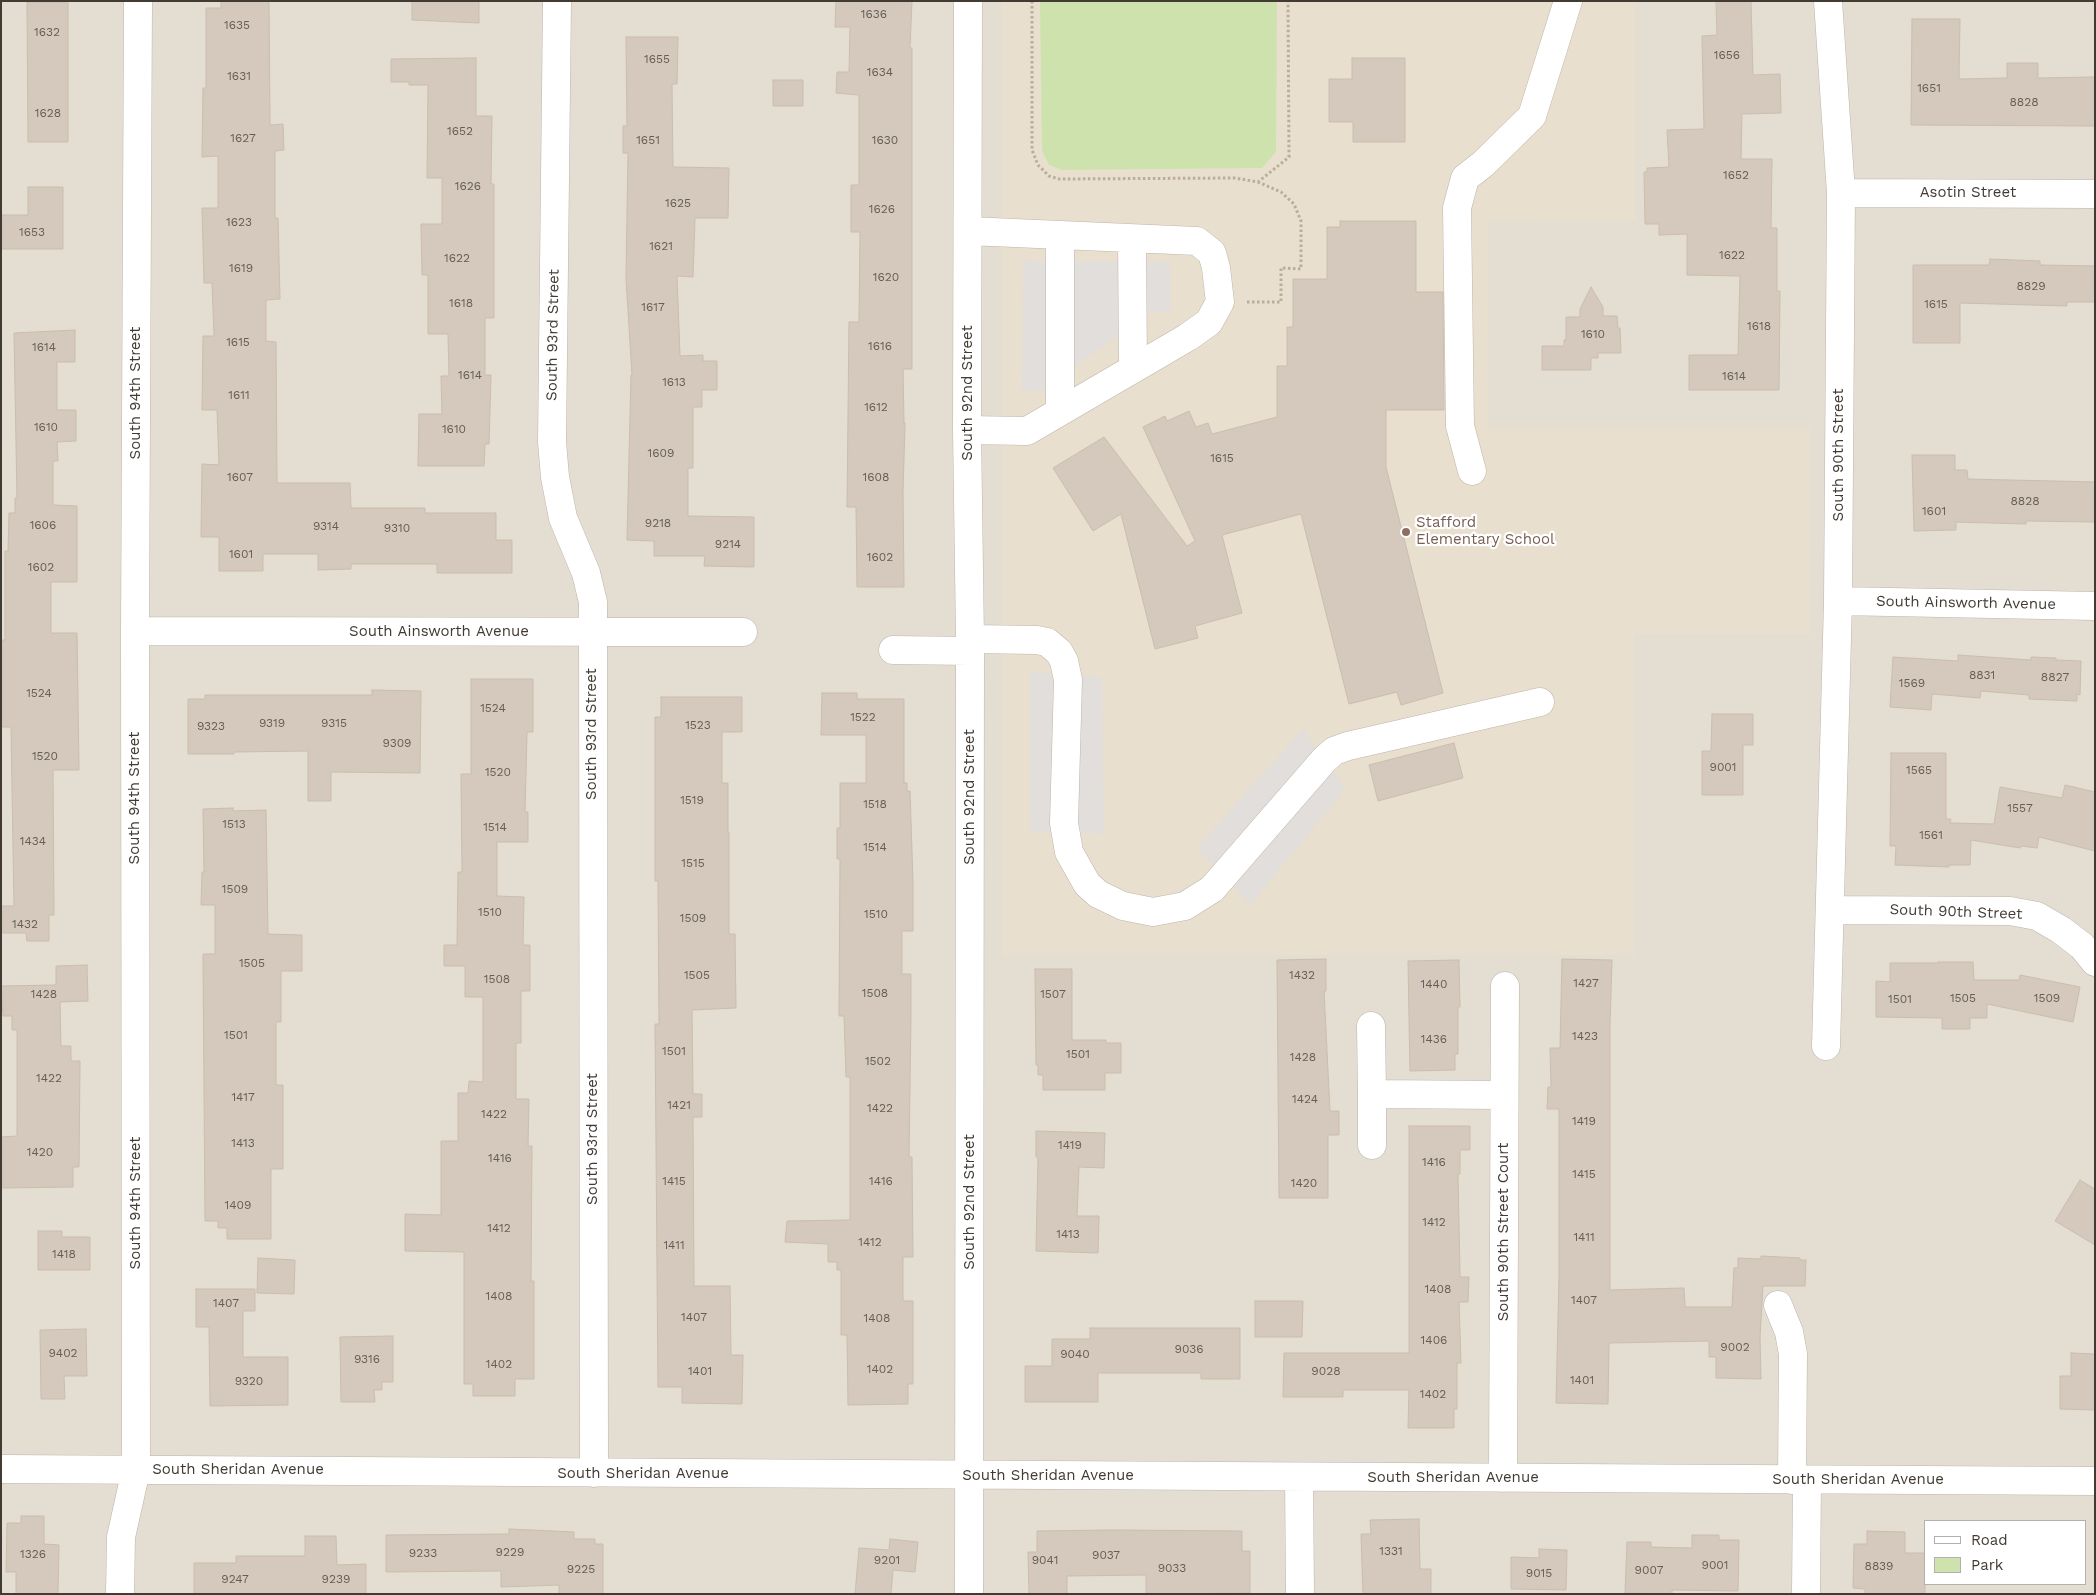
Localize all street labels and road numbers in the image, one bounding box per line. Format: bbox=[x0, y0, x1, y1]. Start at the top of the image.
street label: Asotin Street bbox=[1920, 184, 2016, 202]
street label: South 93rd Street bbox=[543, 269, 563, 401]
street label: South 92nd Street bbox=[959, 325, 977, 461]
street label: South 94th Street bbox=[127, 327, 145, 459]
street label: South 90th Street bbox=[1830, 389, 1848, 521]
street label: South Ainsworth Avenue bbox=[1876, 592, 2056, 614]
street label: South Ainsworth Avenue bbox=[349, 623, 529, 641]
street label: South 93rd Street bbox=[583, 668, 601, 800]
street label: South 92nd Street bbox=[961, 729, 979, 865]
street label: South 94th Street bbox=[126, 732, 144, 864]
street label: South 90th Street bbox=[1889, 901, 2023, 923]
street label: South 93rd Street bbox=[584, 1073, 602, 1205]
street label: South 92nd Street bbox=[961, 1134, 979, 1270]
street label: South 94th Street bbox=[127, 1137, 145, 1269]
street label: South 90th Street Court bbox=[1495, 1143, 1513, 1321]
street label: South Sheridan Avenue bbox=[152, 1461, 324, 1479]
street label: South Sheridan Avenue bbox=[557, 1465, 729, 1483]
street label: South Sheridan Avenue bbox=[962, 1467, 1134, 1485]
street label: South Sheridan Avenue bbox=[1367, 1469, 1539, 1487]
street label: South Sheridan Avenue bbox=[1772, 1471, 1944, 1489]

